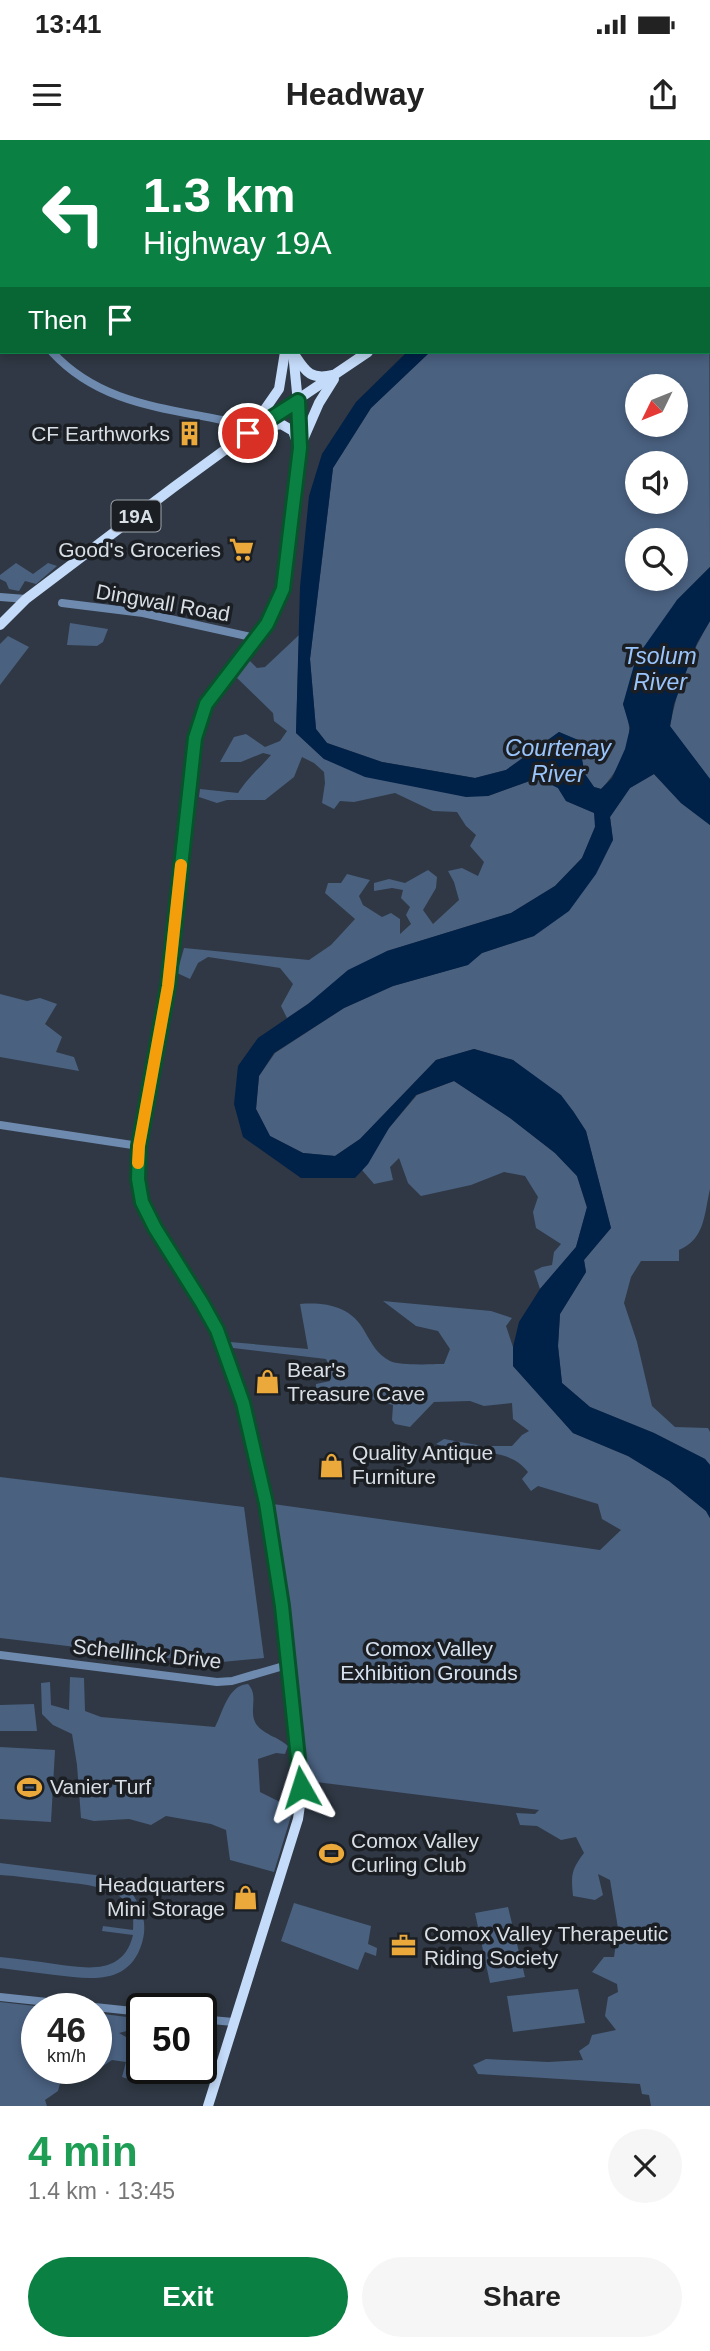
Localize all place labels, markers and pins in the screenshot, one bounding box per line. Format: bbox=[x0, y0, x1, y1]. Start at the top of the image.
pin bbox=[218, 403, 278, 463]
building icon: CF Earthworks bbox=[176, 420, 204, 448]
place label: CF Earthworks bbox=[31, 422, 170, 445]
supermarket icon: Good's Groceries bbox=[227, 536, 255, 564]
place label: Good's Groceries bbox=[58, 538, 221, 561]
place label: Bear's Treasure Cave bbox=[287, 1358, 425, 1405]
shop icon: Bear's Treasure Cave bbox=[253, 1368, 281, 1396]
place label: Quality Antique Furniture bbox=[352, 1441, 493, 1488]
shop icon: Quality Antique Furniture bbox=[318, 1451, 346, 1479]
sports icon: Vanier Turf bbox=[16, 1773, 44, 1801]
place label: Vanier Turf bbox=[50, 1775, 151, 1798]
place label: Comox Valley Curling Club bbox=[351, 1829, 479, 1876]
sports icon: Comox Valley Curling Club bbox=[317, 1839, 345, 1867]
place label: Headquarters Mini Storage bbox=[98, 1873, 225, 1920]
shop icon: Headquarters Mini Storage bbox=[231, 1883, 259, 1911]
place label: Comox Valley Therapeutic Riding Society bbox=[424, 1922, 668, 1969]
office icon: Comox Valley Therapeutic Riding Society bbox=[390, 1932, 418, 1960]

